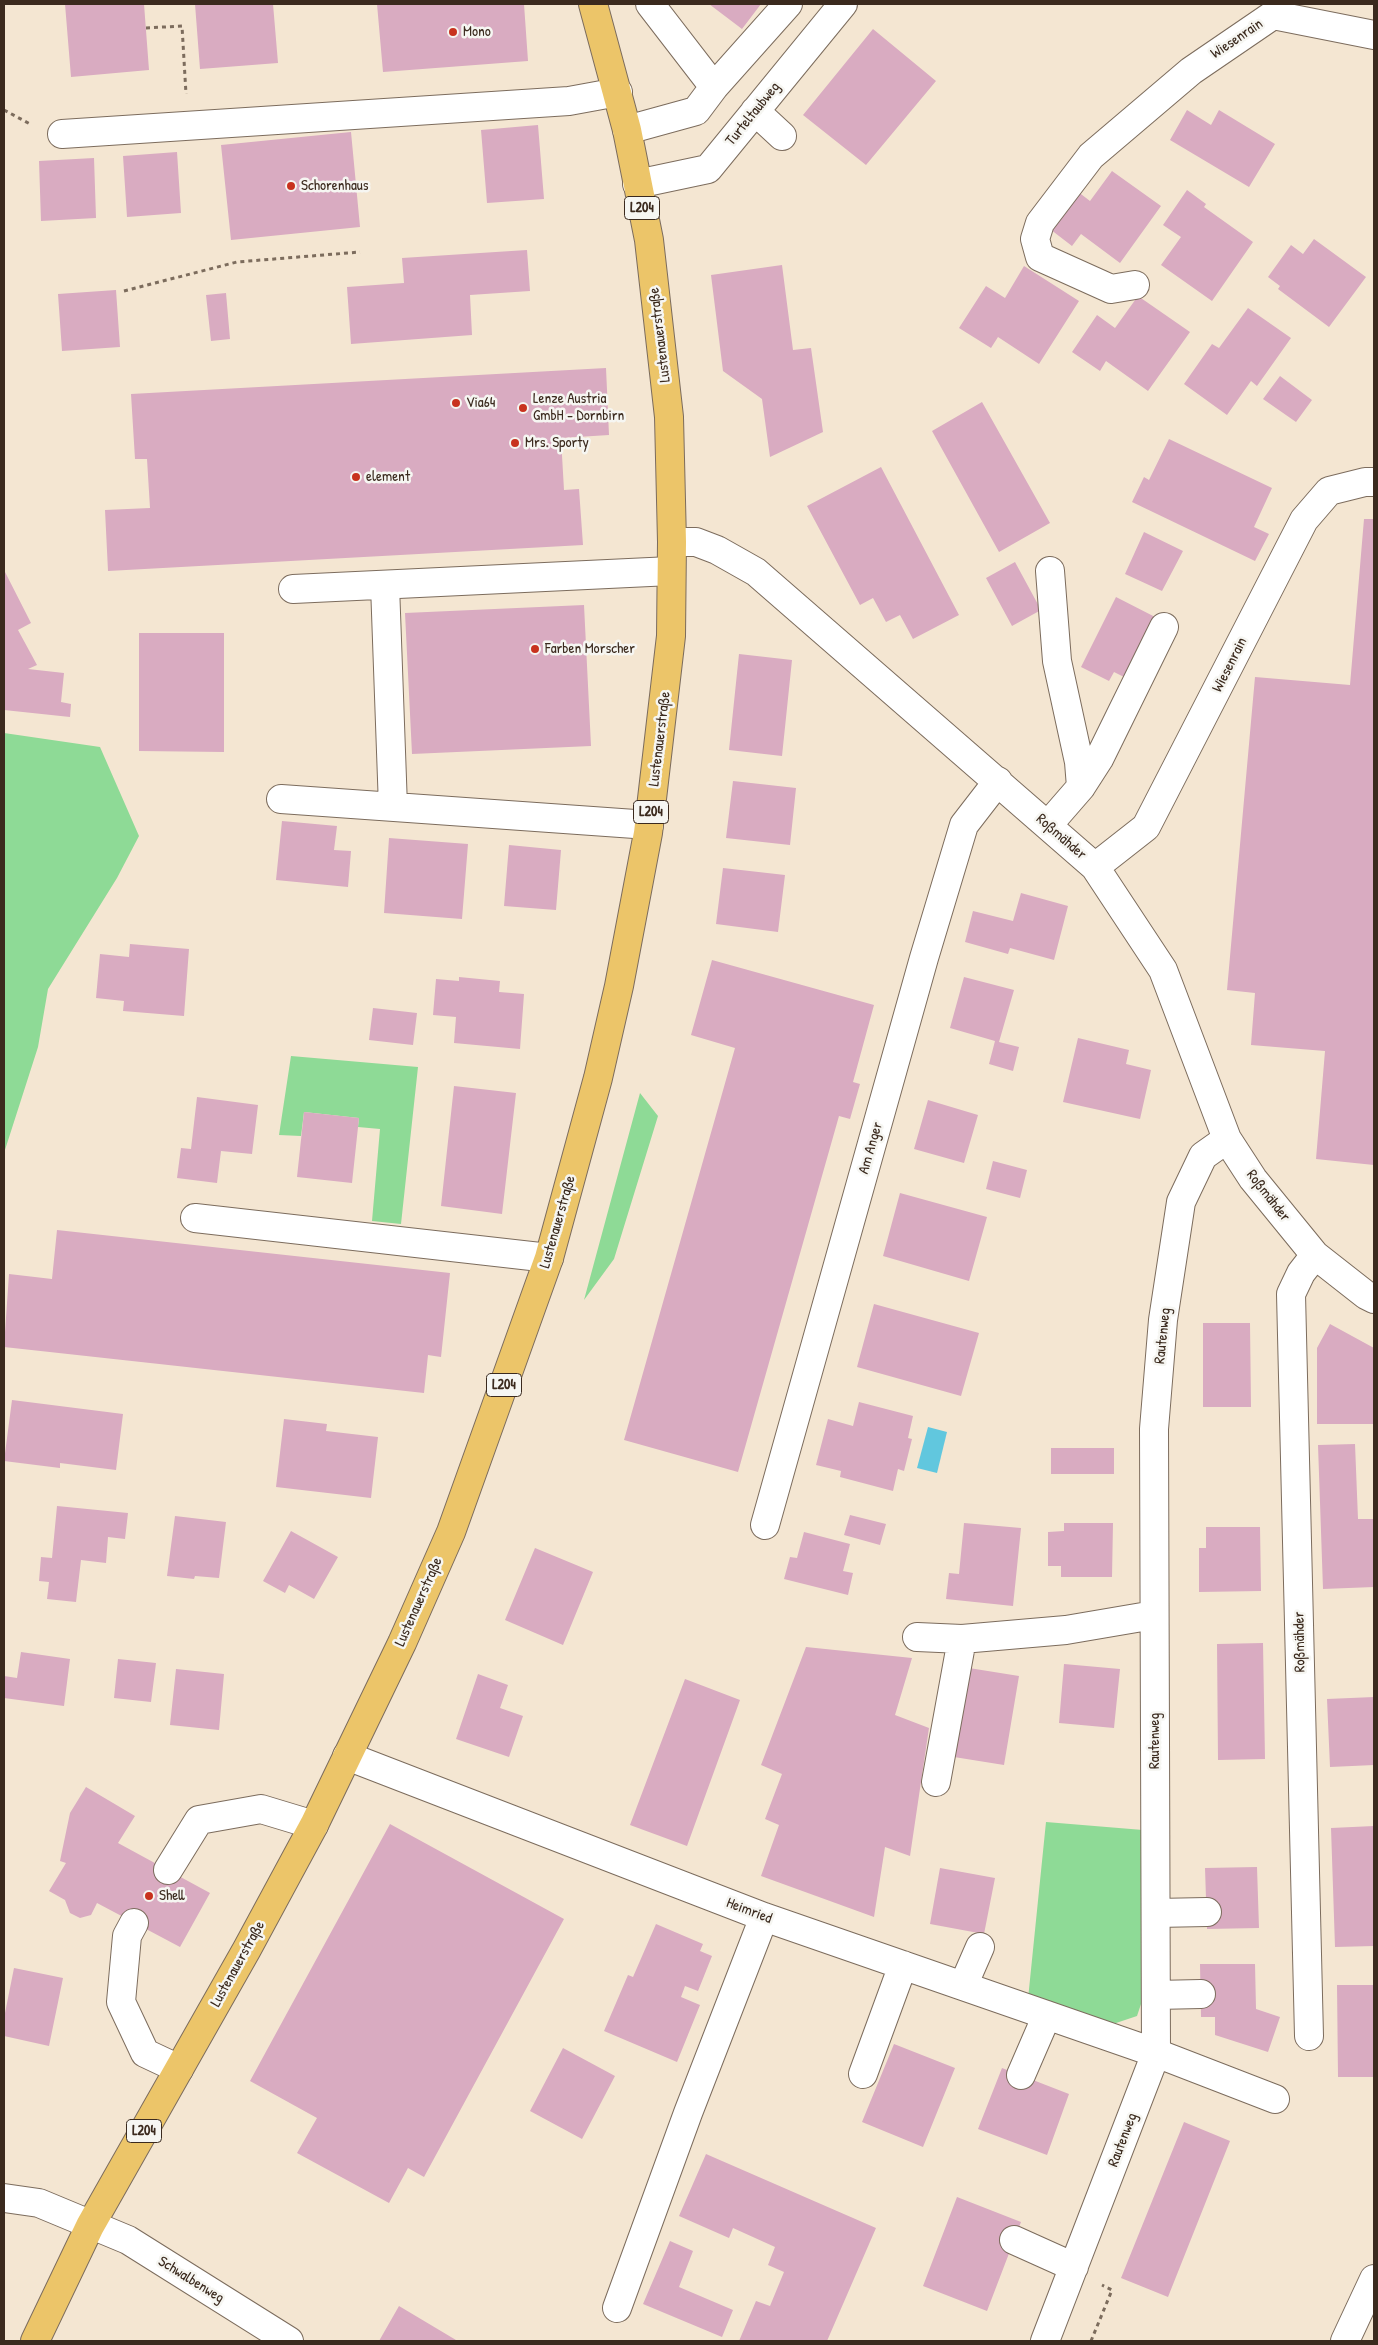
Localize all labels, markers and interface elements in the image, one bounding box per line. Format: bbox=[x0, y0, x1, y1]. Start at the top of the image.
street label: Wiesenrain bbox=[1208, 15, 1266, 63]
place label: Mono bbox=[463, 23, 491, 41]
marker: Mono bbox=[447, 26, 459, 38]
street label: Turteltaubweg bbox=[722, 79, 784, 149]
place label: Schorenhaus bbox=[301, 177, 369, 195]
marker: Schorenhaus bbox=[285, 180, 297, 192]
road number: L204 bbox=[624, 197, 660, 220]
street label: Lustenauerstraße bbox=[645, 287, 675, 383]
place label: Lenze Austria GmbH - Dornbirn bbox=[533, 390, 624, 425]
place label: Via64 bbox=[466, 394, 495, 412]
marker: Via64 bbox=[450, 397, 462, 409]
marker: Lenze Austria GmbH - Dornbirn bbox=[517, 402, 529, 414]
place label: Mrs. Sporty bbox=[525, 434, 589, 452]
marker: Mrs. Sporty bbox=[509, 437, 521, 449]
place label: element bbox=[366, 468, 410, 486]
marker: element bbox=[350, 471, 362, 483]
street label: Wiesenrain bbox=[1209, 635, 1251, 695]
place label: Farben Morscher bbox=[545, 640, 635, 658]
marker: Farben Morscher bbox=[529, 643, 541, 655]
street label: Lustenauerstraße bbox=[645, 691, 675, 787]
road number: L204 bbox=[634, 800, 668, 824]
street label: Roßmähder bbox=[1032, 810, 1090, 864]
street label: Am Anger bbox=[855, 1120, 887, 1176]
street label: Roßmähder bbox=[1242, 1167, 1294, 1225]
street label: Lustenauerstraße bbox=[536, 1174, 580, 1270]
street label: Rautenweg bbox=[1151, 1307, 1175, 1365]
road number: L204 bbox=[486, 1374, 522, 1396]
street label: Lustenauerstraße bbox=[391, 1555, 447, 1649]
street label: Roßmähder bbox=[1290, 1611, 1310, 1673]
street label: Rautenweg bbox=[1146, 1713, 1164, 1769]
place label: Shell bbox=[159, 1887, 185, 1905]
marker: Shell bbox=[143, 1890, 155, 1902]
street label: Heimried bbox=[724, 1894, 774, 1928]
street label: Lustenauerstraße bbox=[207, 1918, 269, 2010]
street label: Rautenweg bbox=[1105, 2111, 1141, 2169]
road number: L204 bbox=[126, 2120, 162, 2142]
street label: Schwalbenweg bbox=[155, 2253, 227, 2307]

